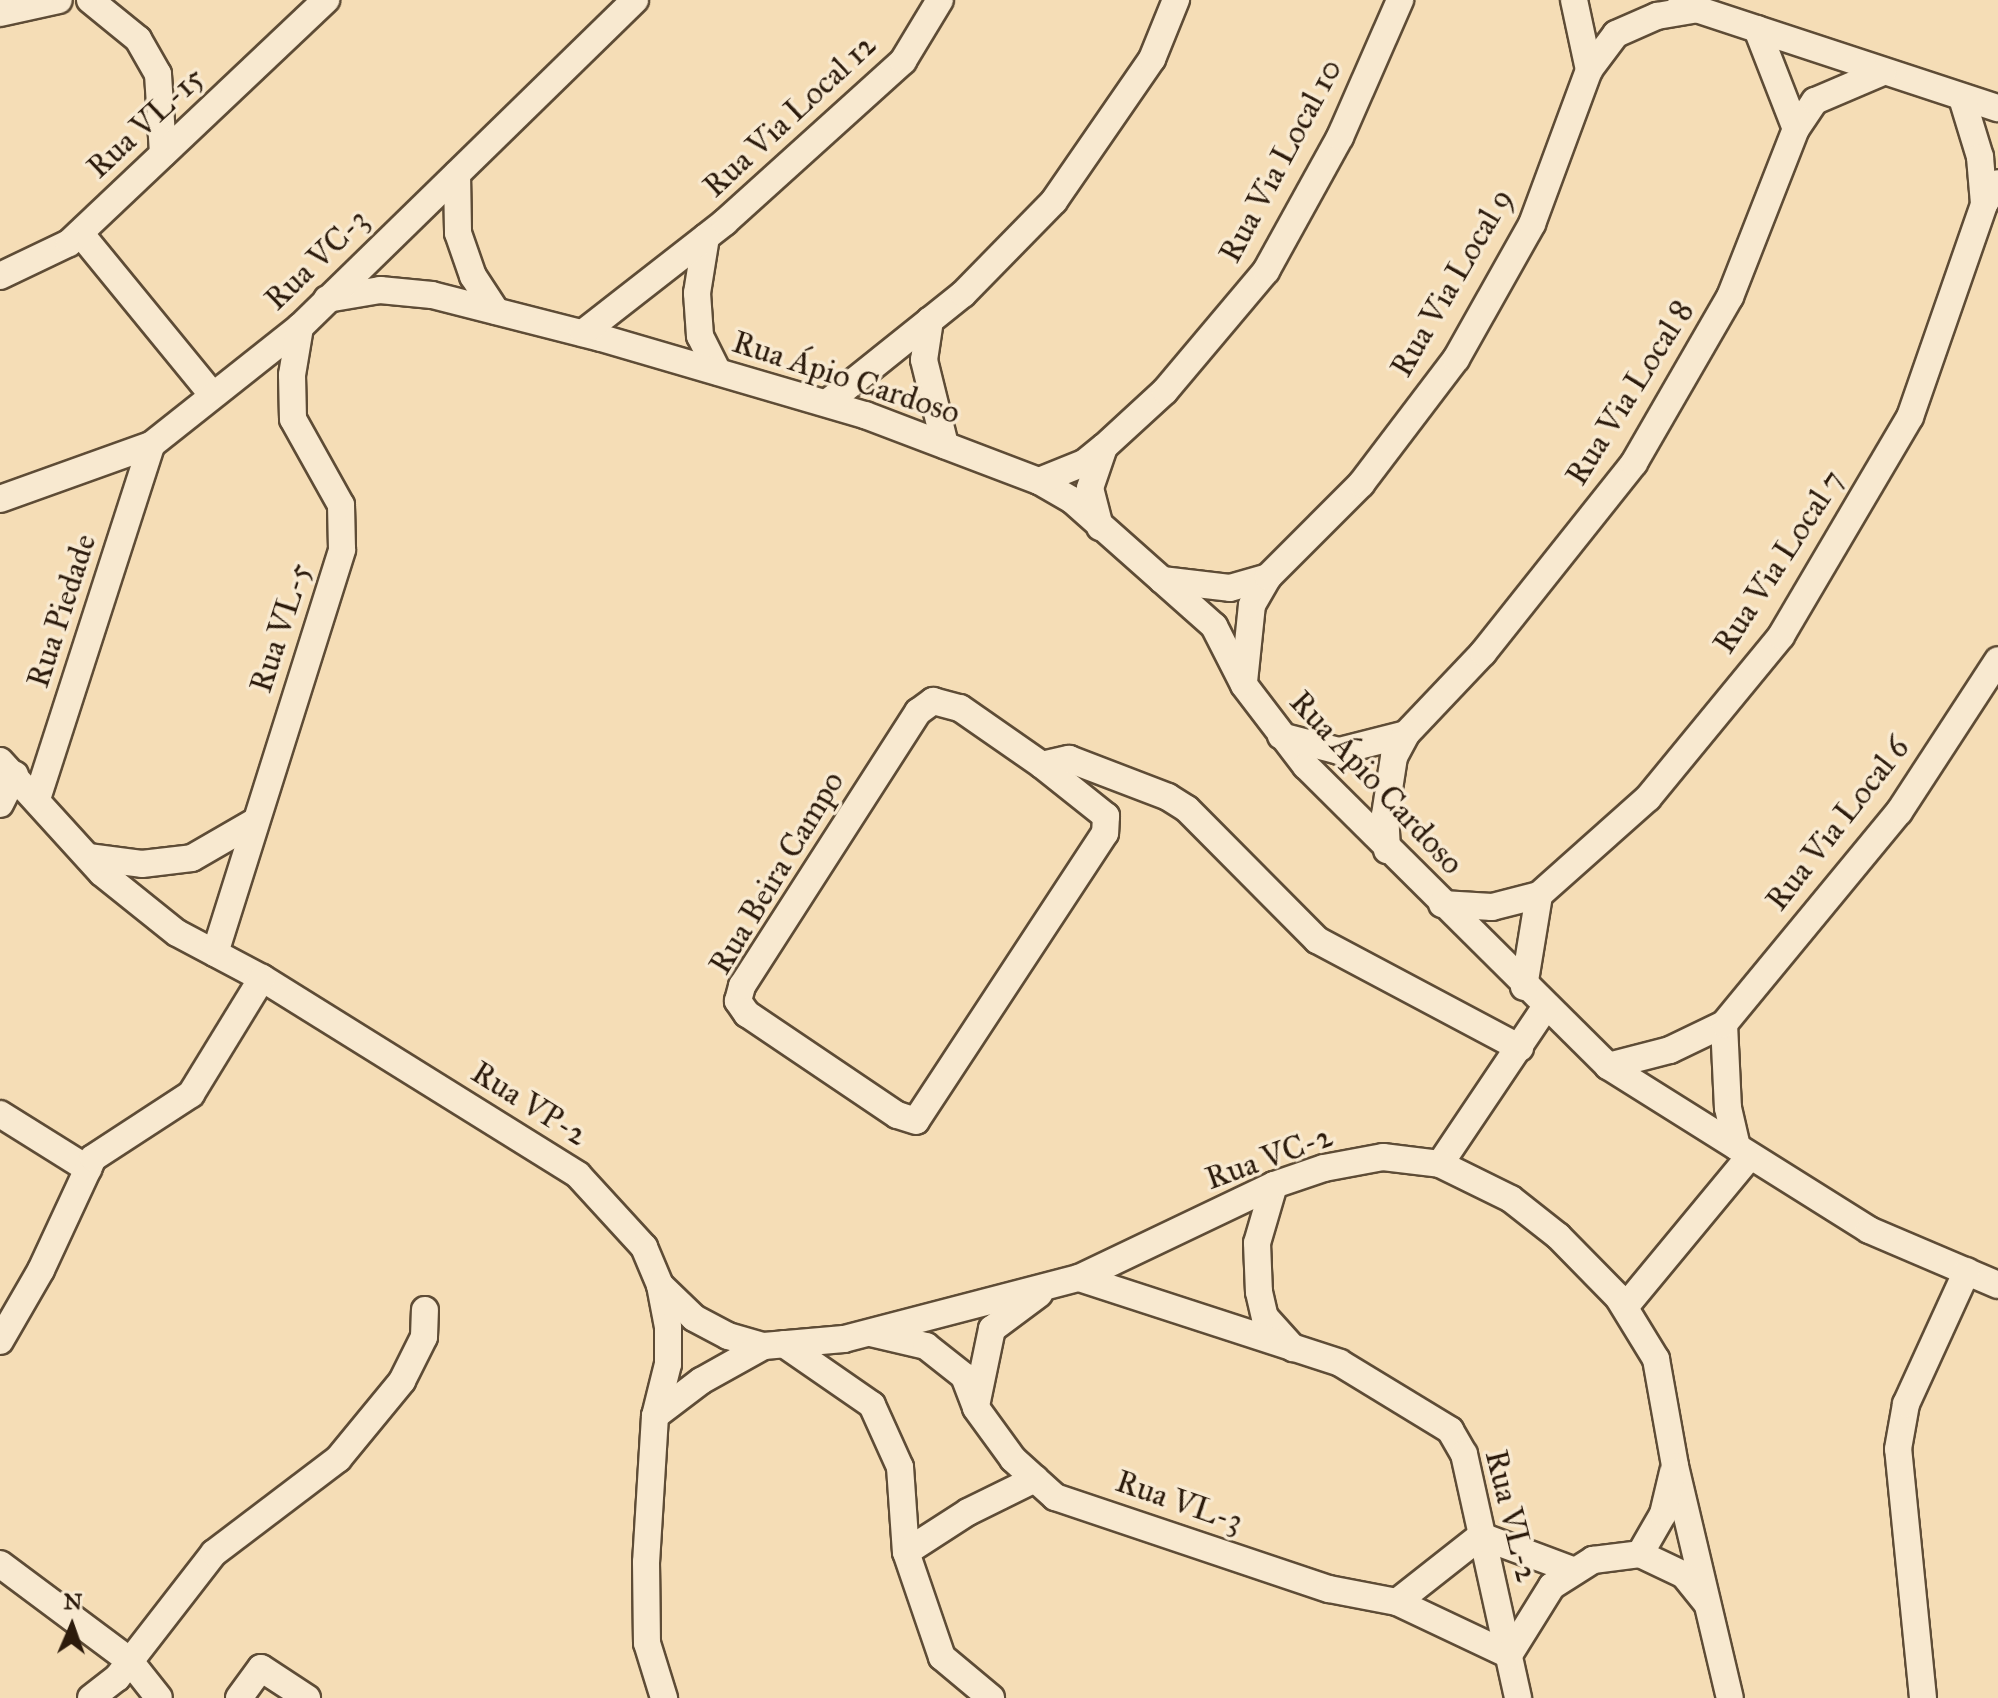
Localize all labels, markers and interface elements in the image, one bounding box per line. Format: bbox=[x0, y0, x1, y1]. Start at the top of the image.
street label: Rua Via Local 12 bbox=[696, 26, 884, 206]
street label: Rua Via Local 10 bbox=[1211, 53, 1351, 269]
street label: Rua VL-15 bbox=[80, 59, 212, 187]
street label: Rua Via Local 9 bbox=[1383, 182, 1521, 384]
street label: Rua VC-3 bbox=[257, 201, 377, 319]
street label: Rua Via Local 8 bbox=[1558, 293, 1702, 493]
street label: Rua Ápio Cardoso bbox=[727, 323, 965, 433]
street label: Rua Via Local 7 bbox=[1705, 463, 1853, 661]
street label: Rua Piedade bbox=[19, 529, 105, 693]
street label: Rua VL-5 bbox=[242, 559, 320, 697]
street label: Rua Ápio Cardoso bbox=[1281, 683, 1471, 883]
street label: Rua Via Local 6 bbox=[1758, 729, 1918, 919]
street label: Rua Beira Campo bbox=[701, 765, 853, 981]
street label: Rua VP-2 bbox=[464, 1053, 594, 1155]
street label: Rua VC-2 bbox=[1200, 1117, 1338, 1199]
street label: Rua VL-2 bbox=[1476, 1446, 1546, 1586]
street label: Rua VL-3 bbox=[1111, 1462, 1247, 1542]
north arrow bbox=[32, 1586, 112, 1666]
text: N bbox=[63, 1588, 83, 1615]

